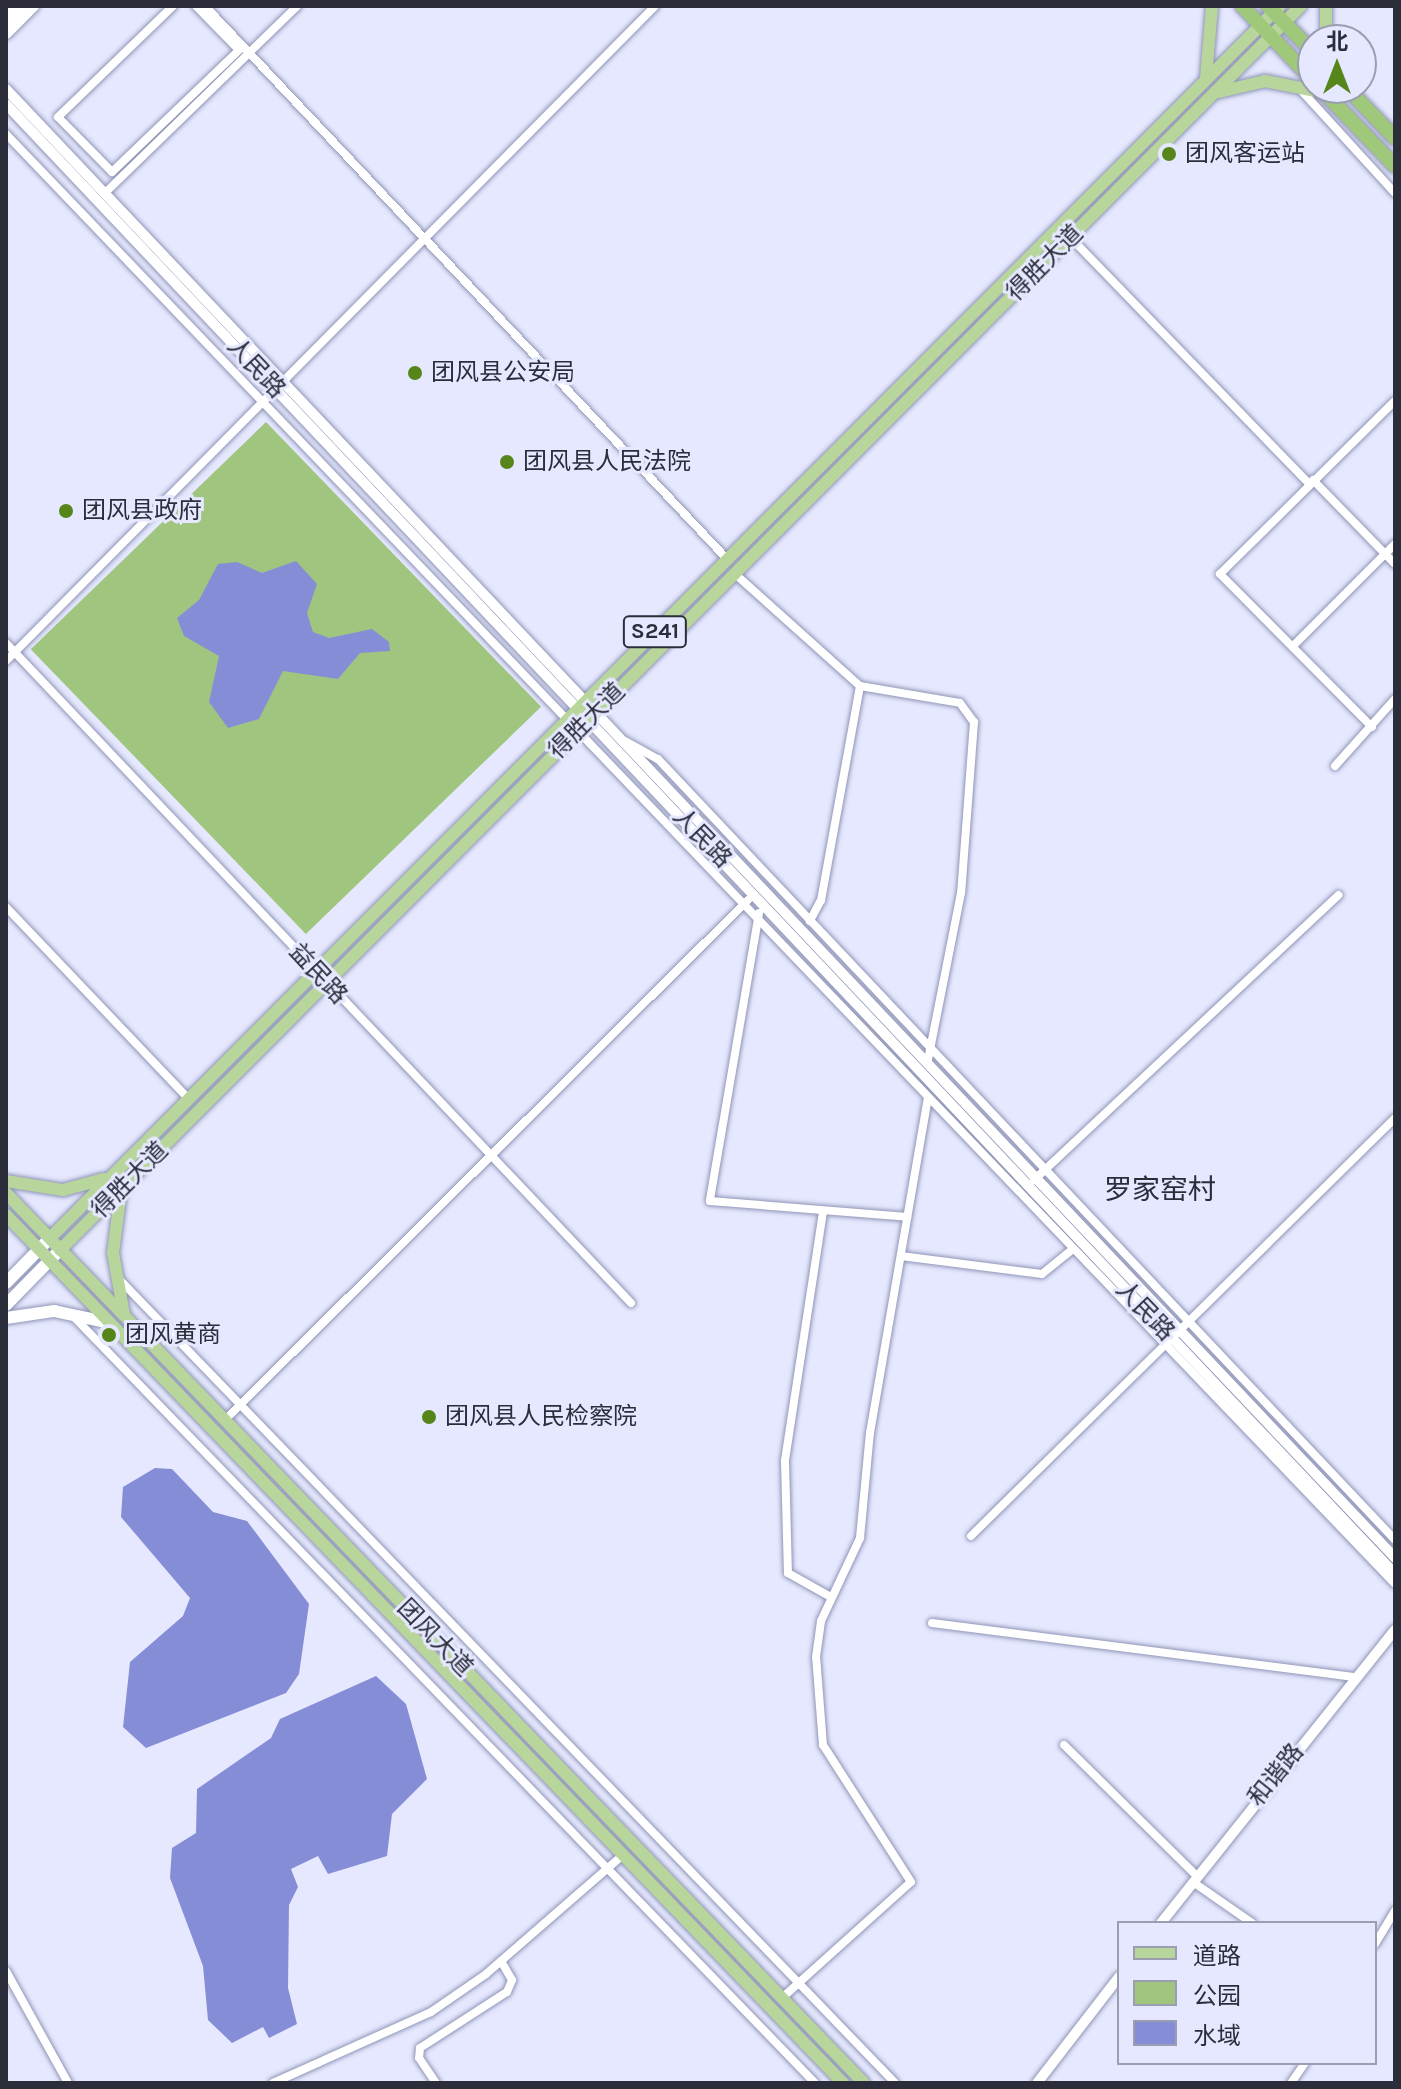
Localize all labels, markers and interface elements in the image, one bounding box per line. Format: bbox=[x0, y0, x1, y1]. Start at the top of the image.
north arrow bbox=[1297, 24, 1377, 104]
text: 北 bbox=[1326, 29, 1348, 55]
place label: 团风客运站 bbox=[1185, 140, 1305, 168]
marker: 团风客运站 bbox=[1160, 145, 1178, 163]
street label: 得胜大道 bbox=[1001, 219, 1089, 307]
street label: 人民路 bbox=[221, 332, 291, 404]
place label: 团风县公安局 bbox=[431, 359, 575, 387]
marker: 团风县公安局 bbox=[406, 364, 424, 382]
place label: 团风县人民法院 bbox=[523, 448, 691, 476]
marker: 团风县人民法院 bbox=[498, 453, 516, 471]
place label: 团风县政府 bbox=[82, 497, 202, 525]
marker: 团风县政府 bbox=[57, 502, 75, 520]
road number: S241 bbox=[621, 614, 689, 650]
street label: 得胜大道 bbox=[543, 677, 631, 765]
street label: 人民路 bbox=[667, 802, 737, 874]
street label: 益民路 bbox=[283, 938, 353, 1010]
street label: 得胜大道 bbox=[86, 1136, 174, 1224]
district label: 罗家窑村 bbox=[1104, 1173, 1216, 1207]
street label: 人民路 bbox=[1110, 1275, 1180, 1347]
place label: 团风黄商 bbox=[125, 1321, 221, 1349]
marker: 团风黄商 bbox=[100, 1326, 118, 1344]
place label: 团风县人民检察院 bbox=[445, 1403, 637, 1431]
marker: 团风县人民检察院 bbox=[420, 1408, 438, 1426]
street label: 团风大道 bbox=[391, 1593, 479, 1683]
street label: 和谐路 bbox=[1242, 1738, 1310, 1812]
legend bbox=[1117, 1921, 1377, 2065]
text: 道路 bbox=[1193, 1942, 1241, 1970]
text: 公园 bbox=[1193, 1982, 1241, 2010]
text: 水域 bbox=[1193, 2022, 1241, 2050]

